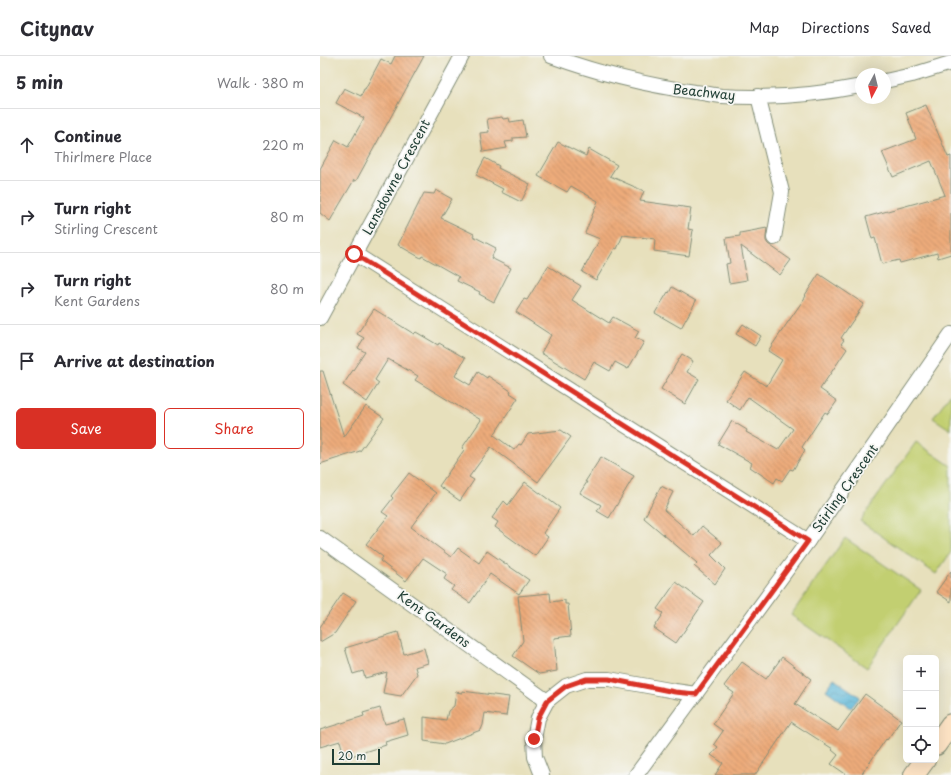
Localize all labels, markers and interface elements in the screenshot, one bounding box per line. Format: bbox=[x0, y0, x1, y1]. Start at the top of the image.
text: Citynav bbox=[20, 14, 94, 42]
text: Map bbox=[749, 17, 779, 38]
text: Directions bbox=[801, 17, 869, 38]
text: Saved bbox=[891, 17, 931, 38]
north arrow bbox=[855, 68, 891, 104]
text: 5 min bbox=[16, 69, 63, 95]
text: Walk · 380 m bbox=[217, 73, 304, 92]
street label: Beachway bbox=[672, 79, 736, 104]
street label: Lansdowne Crescent bbox=[357, 116, 434, 238]
text: Continue bbox=[54, 124, 122, 147]
icon: ahead bbox=[16, 134, 38, 156]
text: 220 m bbox=[262, 135, 304, 154]
text: Thirlmere Place bbox=[54, 147, 152, 166]
text: Turn right bbox=[54, 196, 131, 219]
icon: right bbox=[16, 206, 38, 228]
text: 80 m bbox=[270, 207, 304, 226]
text: Stirling Crescent bbox=[54, 219, 158, 238]
route start bbox=[345, 245, 363, 263]
text: Turn right bbox=[54, 268, 131, 291]
icon: right bbox=[16, 278, 38, 300]
text: 80 m bbox=[270, 279, 304, 298]
text: Kent Gardens bbox=[54, 291, 140, 310]
text: Arrive at destination bbox=[54, 349, 215, 372]
icon: arrive bbox=[16, 350, 38, 372]
button: Save bbox=[16, 408, 156, 449]
button: Share bbox=[164, 408, 304, 449]
street label: Stirling Crescent bbox=[807, 440, 882, 536]
street label: Kent Gardens bbox=[394, 586, 475, 652]
map controls bbox=[903, 655, 939, 763]
button: + bbox=[903, 655, 939, 691]
button: − bbox=[903, 691, 939, 727]
button: locate bbox=[903, 727, 939, 763]
route end bbox=[525, 730, 543, 748]
scale bar bbox=[332, 747, 380, 766]
text: 20 m bbox=[338, 747, 366, 764]

